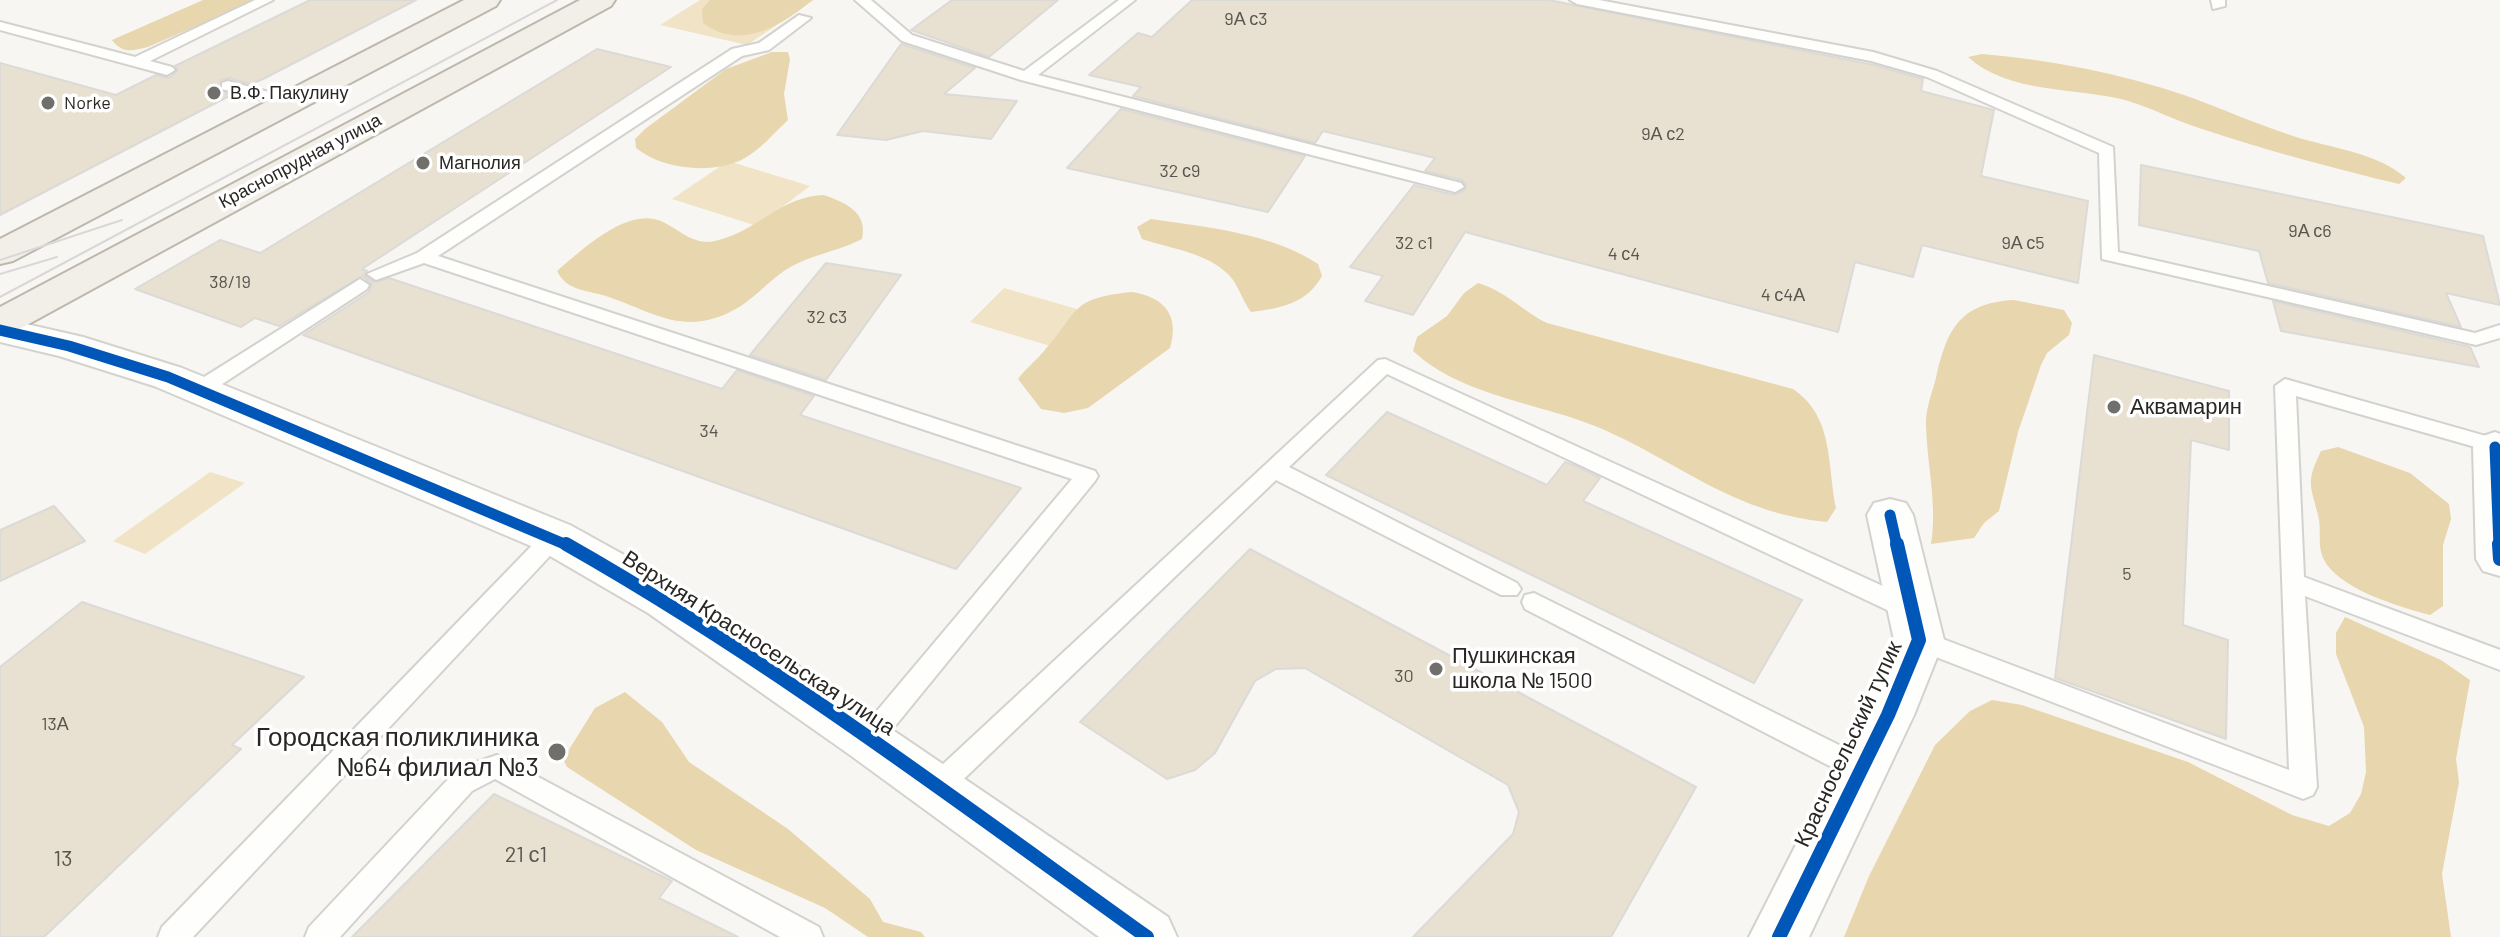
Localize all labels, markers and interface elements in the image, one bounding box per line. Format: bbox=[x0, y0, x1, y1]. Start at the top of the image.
house number: 9А с3 bbox=[1224, 8, 1268, 30]
place label: В.Ф. Пакулину bbox=[230, 82, 348, 104]
marker: В.Ф. Пакулину bbox=[205, 84, 223, 102]
place label: Norke bbox=[64, 92, 111, 114]
marker: Norke bbox=[39, 94, 57, 112]
street label: Краснопрудная улица bbox=[215, 109, 385, 213]
house number: 9А с2 bbox=[1641, 123, 1685, 145]
place label: Магнолия bbox=[439, 152, 521, 174]
marker: Магнолия bbox=[414, 154, 432, 172]
house number: 32 с9 bbox=[1160, 160, 1200, 182]
house number: 9А с6 bbox=[2288, 220, 2332, 242]
house number: 32 c1 bbox=[1395, 232, 1433, 254]
house number: 9А с5 bbox=[2001, 232, 2045, 254]
house number: 4 с4 bbox=[1608, 243, 1640, 265]
house number: 38/19 bbox=[209, 271, 251, 293]
house number: 4 с4А bbox=[1761, 284, 1805, 306]
house number: 32 с3 bbox=[807, 306, 847, 328]
place label: Аквамарин bbox=[2130, 394, 2242, 420]
marker: Аквамарин bbox=[2105, 398, 2123, 416]
house number: 34 bbox=[699, 420, 719, 442]
street label: Верхняя Красносельская улица bbox=[618, 545, 900, 741]
house number: 5 bbox=[2122, 563, 2132, 585]
street label: Красносельский тупик bbox=[1789, 637, 1907, 851]
place label: Пушкинская школа № 1500 bbox=[1452, 643, 1593, 694]
marker: Пушкинская школа № 1500 bbox=[1427, 660, 1445, 678]
house number: 30 bbox=[1394, 665, 1414, 687]
house number: 13А bbox=[41, 713, 69, 735]
place label: Городская поликлиника №64 филиал №3 bbox=[256, 721, 539, 782]
marker: Городская поликлиника №64 филиал №3 bbox=[546, 741, 568, 763]
house number: 21 с1 bbox=[505, 842, 547, 868]
house number: 13 bbox=[53, 846, 73, 872]

